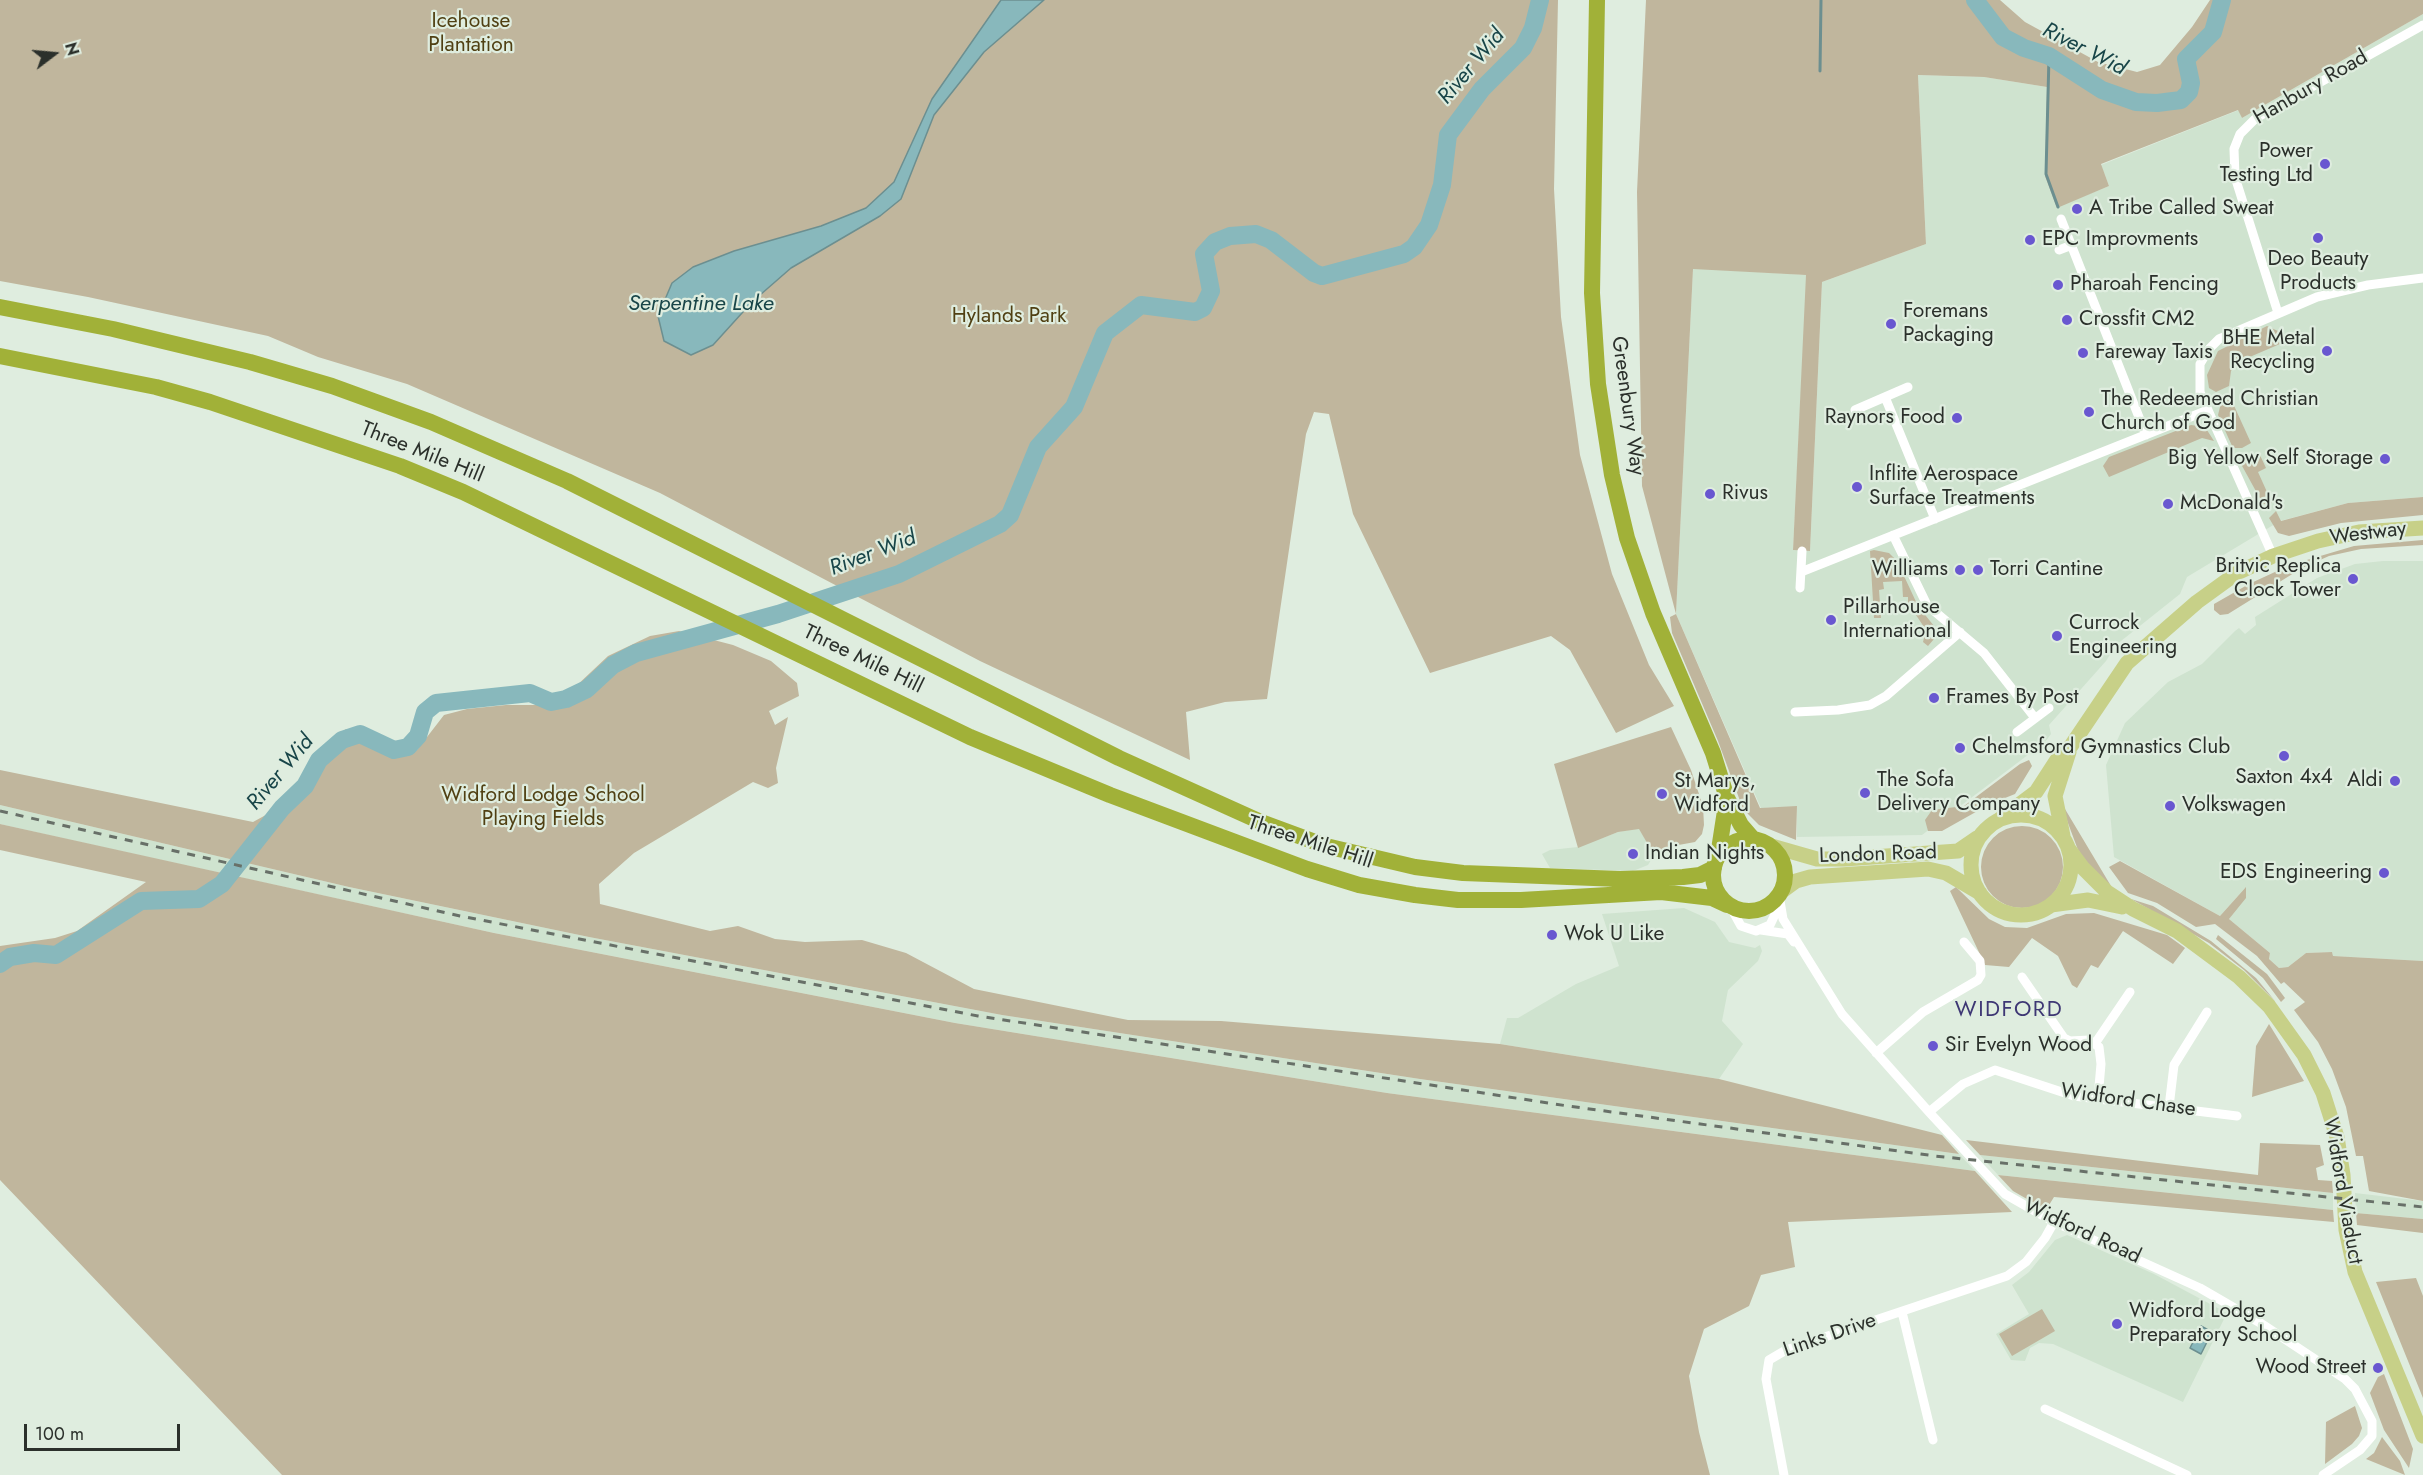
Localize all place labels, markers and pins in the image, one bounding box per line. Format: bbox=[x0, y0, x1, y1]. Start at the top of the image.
place label: Power Testing Ltd bbox=[2220, 139, 2313, 189]
marker: Power Testing Ltd bbox=[2318, 157, 2332, 171]
place label: A Tribe Called Sweat bbox=[2089, 196, 2274, 222]
marker: A Tribe Called Sweat bbox=[2070, 202, 2084, 216]
place label: EPC Improvments bbox=[2042, 227, 2198, 253]
marker: Deo Beauty Products bbox=[2311, 231, 2325, 245]
marker: EPC Improvments bbox=[2023, 233, 2037, 247]
place label: Deo Beauty Products bbox=[2268, 247, 2368, 297]
place label: Pharoah Fencing bbox=[2070, 272, 2219, 298]
marker: Pharoah Fencing bbox=[2051, 278, 2065, 292]
place label: Foremans Packaging bbox=[1903, 299, 1994, 349]
place label: Crossfit CM2 bbox=[2079, 307, 2195, 333]
marker: Crossfit CM2 bbox=[2060, 313, 2074, 327]
marker: Foremans Packaging bbox=[1884, 317, 1898, 331]
place label: BHE Metal Recycling bbox=[2223, 326, 2315, 376]
place label: Fareway Taxis bbox=[2095, 340, 2213, 366]
marker: BHE Metal Recycling bbox=[2320, 344, 2334, 358]
marker: Fareway Taxis bbox=[2076, 346, 2090, 360]
place label: The Redeemed Christian Church of God bbox=[2101, 387, 2319, 437]
place label: Raynors Food bbox=[1825, 405, 1945, 431]
marker: The Redeemed Christian Church of God bbox=[2082, 405, 2096, 419]
marker: Raynors Food bbox=[1950, 411, 1964, 425]
place label: Big Yellow Self Storage bbox=[2168, 446, 2373, 472]
marker: Big Yellow Self Storage bbox=[2378, 452, 2392, 466]
place label: Inflite Aerospace Surface Treatments bbox=[1869, 462, 2035, 512]
marker: Inflite Aerospace Surface Treatments bbox=[1850, 480, 1864, 494]
place label: Rivus bbox=[1722, 481, 1768, 507]
marker: Rivus bbox=[1703, 487, 1717, 501]
place label: McDonald's bbox=[2180, 491, 2283, 517]
marker: McDonald's bbox=[2161, 497, 2175, 511]
place label: Britvic Replica Clock Tower bbox=[2216, 554, 2341, 604]
place label: Williams bbox=[1872, 557, 1948, 583]
place label: Torri Cantine bbox=[1990, 557, 2103, 583]
marker: Williams bbox=[1953, 563, 1967, 577]
marker: Torri Cantine bbox=[1971, 563, 1985, 577]
marker: Britvic Replica Clock Tower bbox=[2346, 572, 2360, 586]
place label: Pillarhouse International bbox=[1843, 595, 1951, 645]
place label: Currock Engineering bbox=[2069, 611, 2177, 661]
marker: Pillarhouse International bbox=[1824, 613, 1838, 627]
marker: Currock Engineering bbox=[2050, 629, 2064, 643]
place label: Frames By Post bbox=[1946, 685, 2078, 711]
marker: Frames By Post bbox=[1927, 691, 1941, 705]
place label: Chelmsford Gymnastics Club bbox=[1972, 735, 2230, 761]
marker: Chelmsford Gymnastics Club bbox=[1953, 741, 1967, 755]
marker: Saxton 4x4 bbox=[2277, 749, 2291, 763]
place label: Saxton 4x4 bbox=[2235, 765, 2333, 791]
place label: The Sofa Delivery Company bbox=[1877, 768, 2040, 818]
place label: Aldi bbox=[2347, 768, 2383, 794]
place label: St Marys, Widford bbox=[1674, 769, 1756, 819]
marker: Aldi bbox=[2388, 774, 2402, 788]
marker: The Sofa Delivery Company bbox=[1858, 786, 1872, 800]
marker: St Marys, Widford bbox=[1655, 787, 1669, 801]
place label: Volkswagen bbox=[2182, 793, 2286, 819]
marker: Volkswagen bbox=[2163, 799, 2177, 813]
place label: Indian Nights bbox=[1645, 841, 1764, 867]
marker: Indian Nights bbox=[1626, 847, 1640, 861]
place label: EDS Engineering bbox=[2220, 860, 2372, 886]
marker: EDS Engineering bbox=[2377, 866, 2391, 880]
place label: Wok U Like bbox=[1564, 922, 1664, 948]
marker: Wok U Like bbox=[1545, 928, 1559, 942]
place label: Sir Evelyn Wood bbox=[1945, 1033, 2092, 1059]
marker: Sir Evelyn Wood bbox=[1926, 1039, 1940, 1053]
place label: Widford Lodge Preparatory School bbox=[2129, 1299, 2297, 1349]
marker: Widford Lodge Preparatory School bbox=[2110, 1317, 2124, 1331]
place label: Wood Street bbox=[2256, 1355, 2366, 1381]
marker: Wood Street bbox=[2371, 1361, 2385, 1375]

